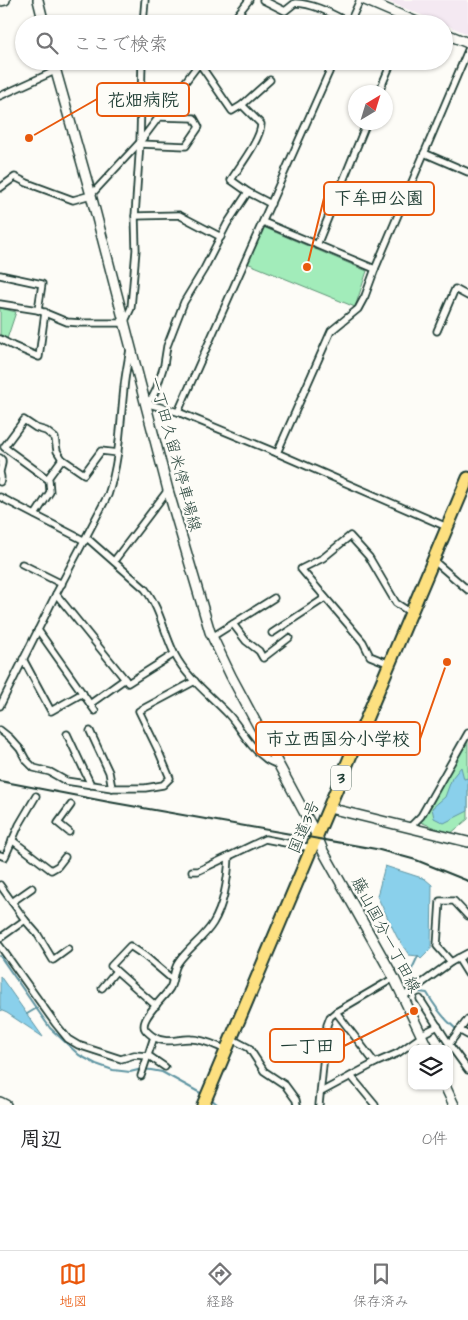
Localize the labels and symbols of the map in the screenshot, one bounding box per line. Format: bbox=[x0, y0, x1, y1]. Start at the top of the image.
callout: 花畑病院 bbox=[97, 83, 189, 116]
north arrow bbox=[348, 85, 393, 130]
text: 花畑病院 bbox=[107, 88, 179, 113]
callout: 下牟田公園 bbox=[324, 182, 434, 215]
text: 下牟田公園 bbox=[334, 186, 424, 211]
street label: 一丁田久留米停車場線 bbox=[144, 374, 206, 534]
callout: 市立西国分小学校 bbox=[256, 722, 420, 755]
text: 市立西国分小学校 bbox=[266, 727, 410, 752]
road number: 3 bbox=[331, 766, 351, 790]
street label: 国道3号 bbox=[283, 797, 325, 857]
street label: 藤山国分一丁田線 bbox=[346, 873, 426, 997]
callout: 一丁田 bbox=[270, 1029, 344, 1062]
text: 一丁田 bbox=[280, 1034, 334, 1059]

